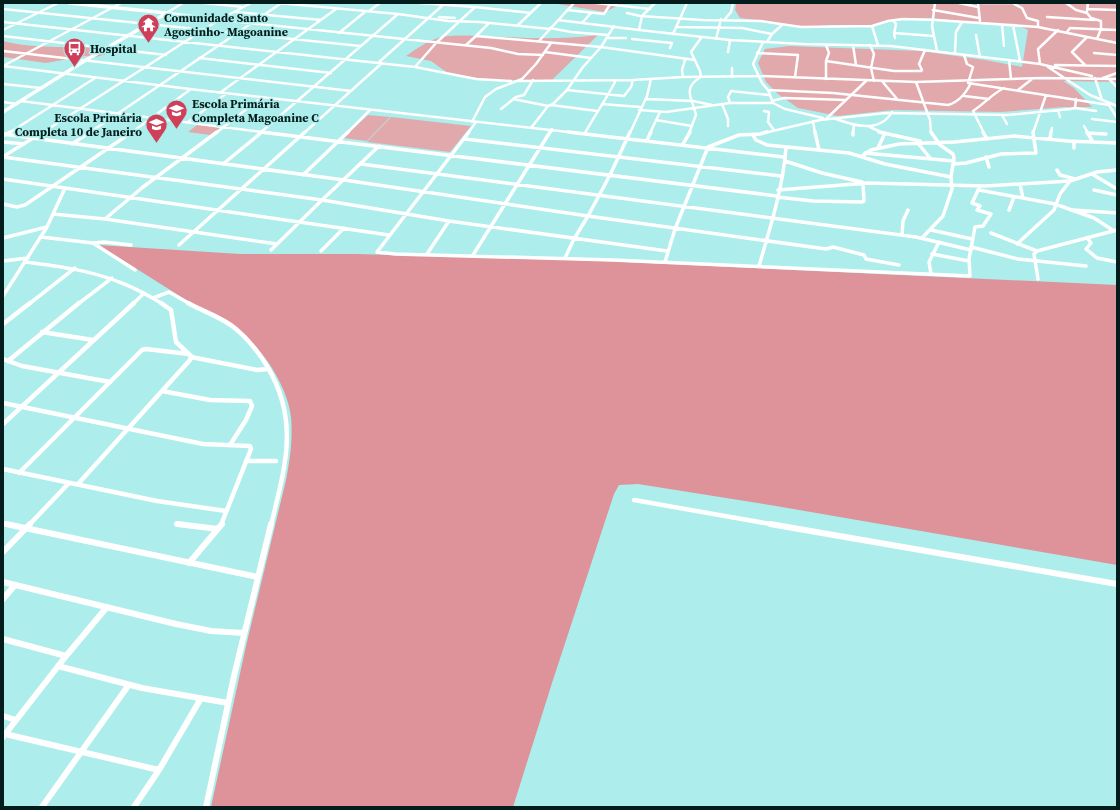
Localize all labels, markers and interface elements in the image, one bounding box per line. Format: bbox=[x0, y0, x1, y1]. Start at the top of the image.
place label: Comunidade Santo Agostinho- Magoanine bbox=[164, 10, 288, 40]
temple icon: Comunidade Santo Agostinho- Magoanine bbox=[135, 12, 161, 45]
bus stop icon: Hospital bbox=[62, 36, 88, 69]
place label: Hospital bbox=[90, 41, 137, 57]
place label: Escola Primária Completa Magoanine C bbox=[192, 96, 319, 126]
school or university icon: Escola Primária Completa Magoanine C bbox=[164, 98, 190, 131]
place label: Escola Primária Completa 10 de Janeiro bbox=[15, 110, 143, 140]
school or university icon: Escola Primária Completa 10 de Janeiro bbox=[144, 112, 170, 145]

